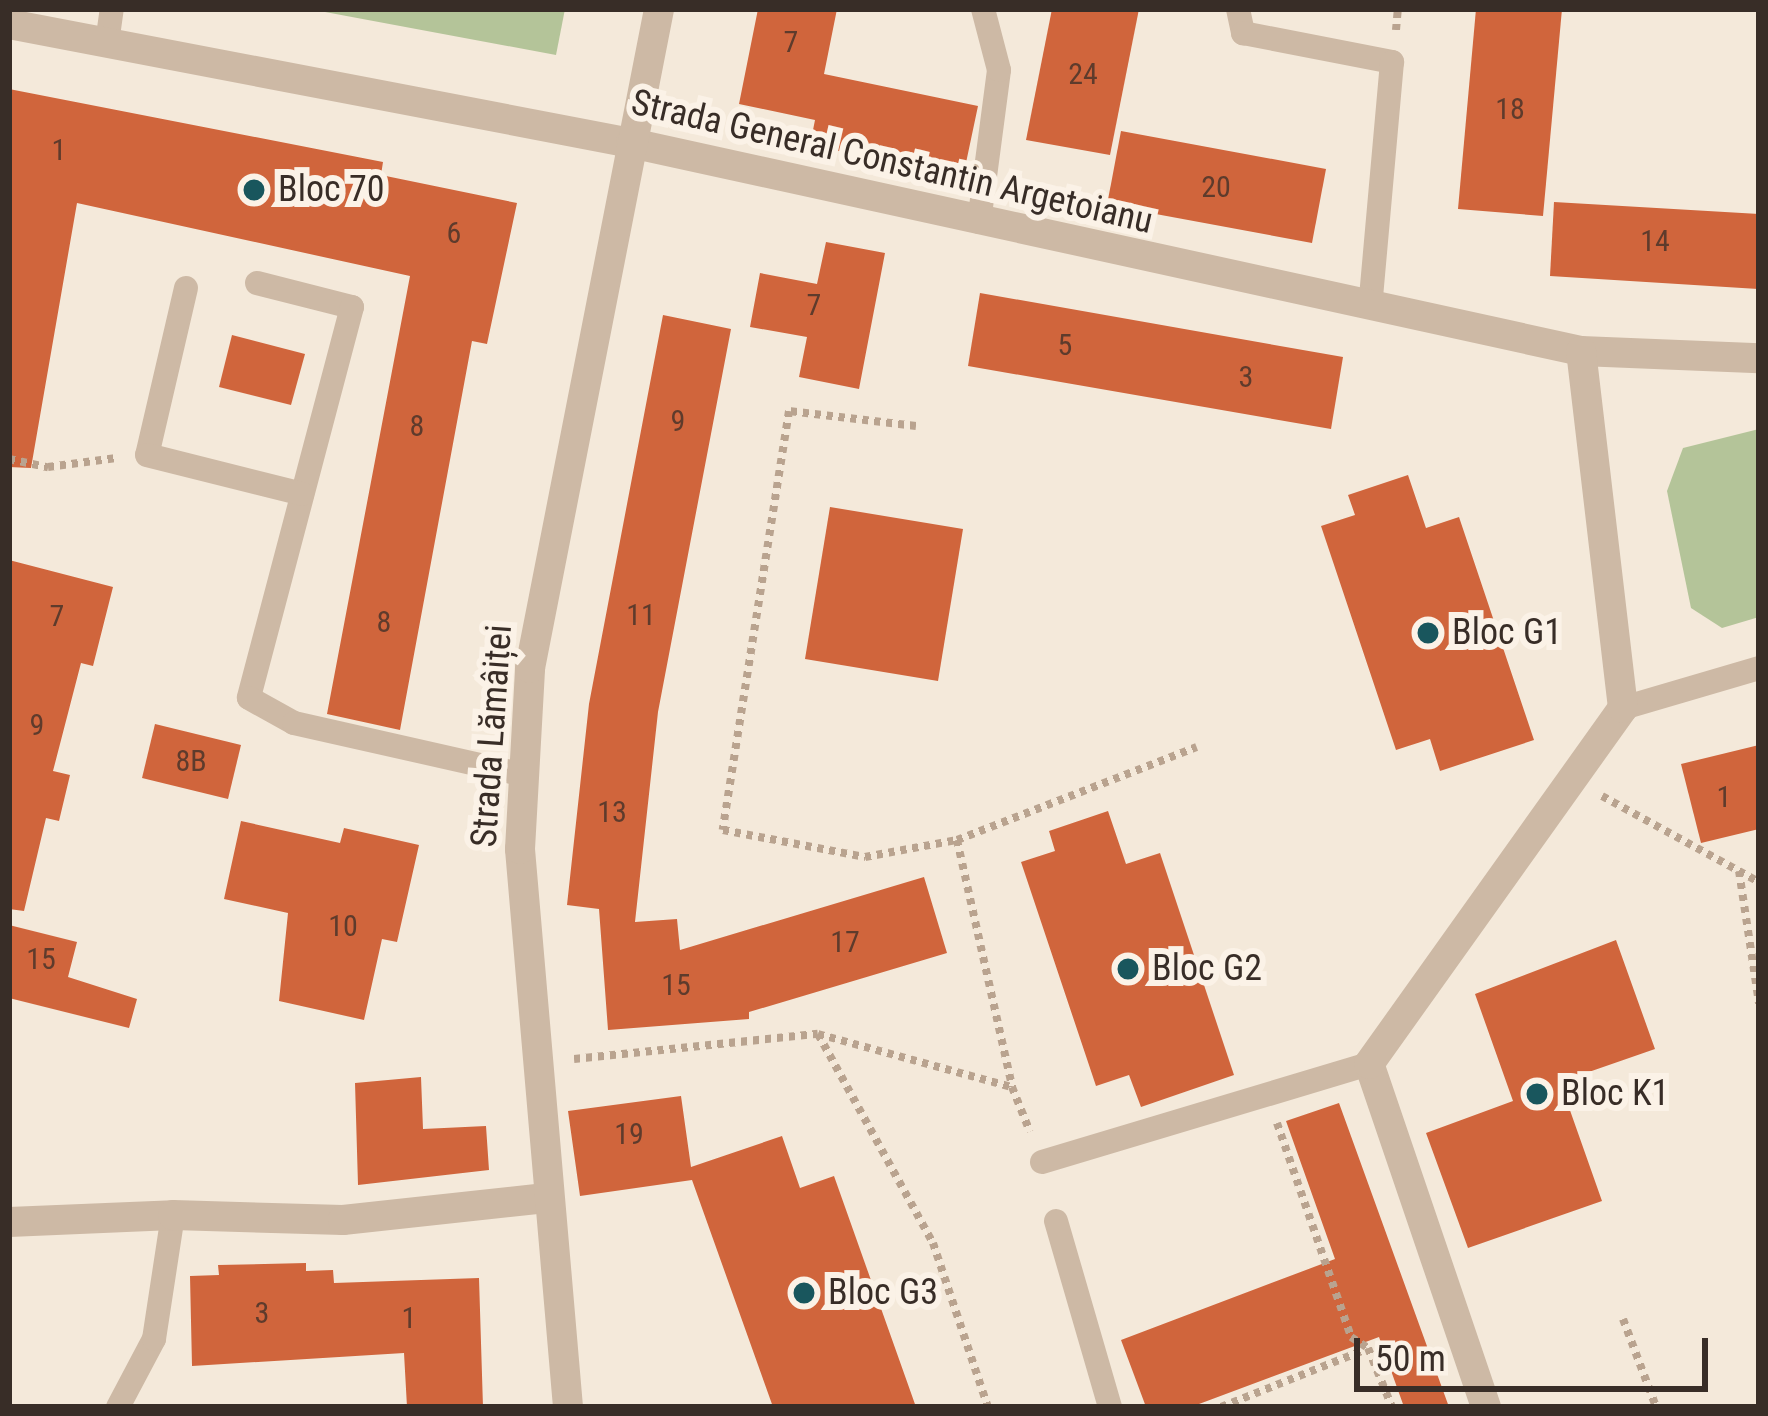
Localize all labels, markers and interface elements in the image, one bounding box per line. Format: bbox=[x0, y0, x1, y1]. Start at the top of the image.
house number: 7 bbox=[784, 24, 798, 60]
house number: 24 bbox=[1068, 56, 1098, 92]
street label: Strada General Constantin Argetoianu bbox=[627, 81, 1157, 243]
house number: 18 bbox=[1495, 91, 1525, 127]
house number: 1 bbox=[52, 132, 66, 168]
place label: Bloc 70 bbox=[278, 168, 384, 212]
house number: 20 bbox=[1201, 169, 1231, 205]
marker: Bloc 70 bbox=[241, 177, 267, 203]
house number: 6 bbox=[447, 215, 461, 251]
house number: 14 bbox=[1640, 223, 1670, 259]
house number: 7 bbox=[807, 287, 821, 323]
house number: 5 bbox=[1058, 327, 1072, 363]
house number: 3 bbox=[1239, 359, 1253, 395]
house number: 9 bbox=[671, 403, 685, 439]
house number: 8 bbox=[410, 408, 424, 444]
house number: 11 bbox=[626, 597, 656, 633]
house number: 7 bbox=[50, 598, 64, 634]
house number: 8 bbox=[377, 604, 391, 640]
place label: Bloc G1 bbox=[1452, 611, 1562, 655]
marker: Bloc G1 bbox=[1415, 620, 1441, 646]
street label: Strada Lămâiței bbox=[463, 623, 521, 849]
house number: 9 bbox=[30, 707, 44, 743]
house number: 8B bbox=[175, 743, 207, 779]
house number: 1 bbox=[1717, 779, 1731, 815]
house number: 13 bbox=[597, 794, 627, 830]
house number: 10 bbox=[328, 908, 358, 944]
house number: 17 bbox=[830, 924, 860, 960]
house number: 15 bbox=[26, 941, 56, 977]
place label: Bloc G2 bbox=[1152, 947, 1262, 991]
marker: Bloc G2 bbox=[1115, 956, 1141, 982]
house number: 15 bbox=[661, 967, 691, 1003]
place label: Bloc K1 bbox=[1561, 1072, 1669, 1116]
marker: Bloc K1 bbox=[1524, 1081, 1550, 1107]
house number: 19 bbox=[614, 1116, 644, 1152]
place label: Bloc G3 bbox=[828, 1271, 938, 1315]
marker: Bloc G3 bbox=[791, 1280, 817, 1306]
house number: 3 bbox=[255, 1295, 269, 1331]
house number: 1 bbox=[402, 1300, 416, 1336]
scale bar bbox=[1360, 1314, 1714, 1388]
text: 50 m bbox=[1375, 1338, 1446, 1380]

